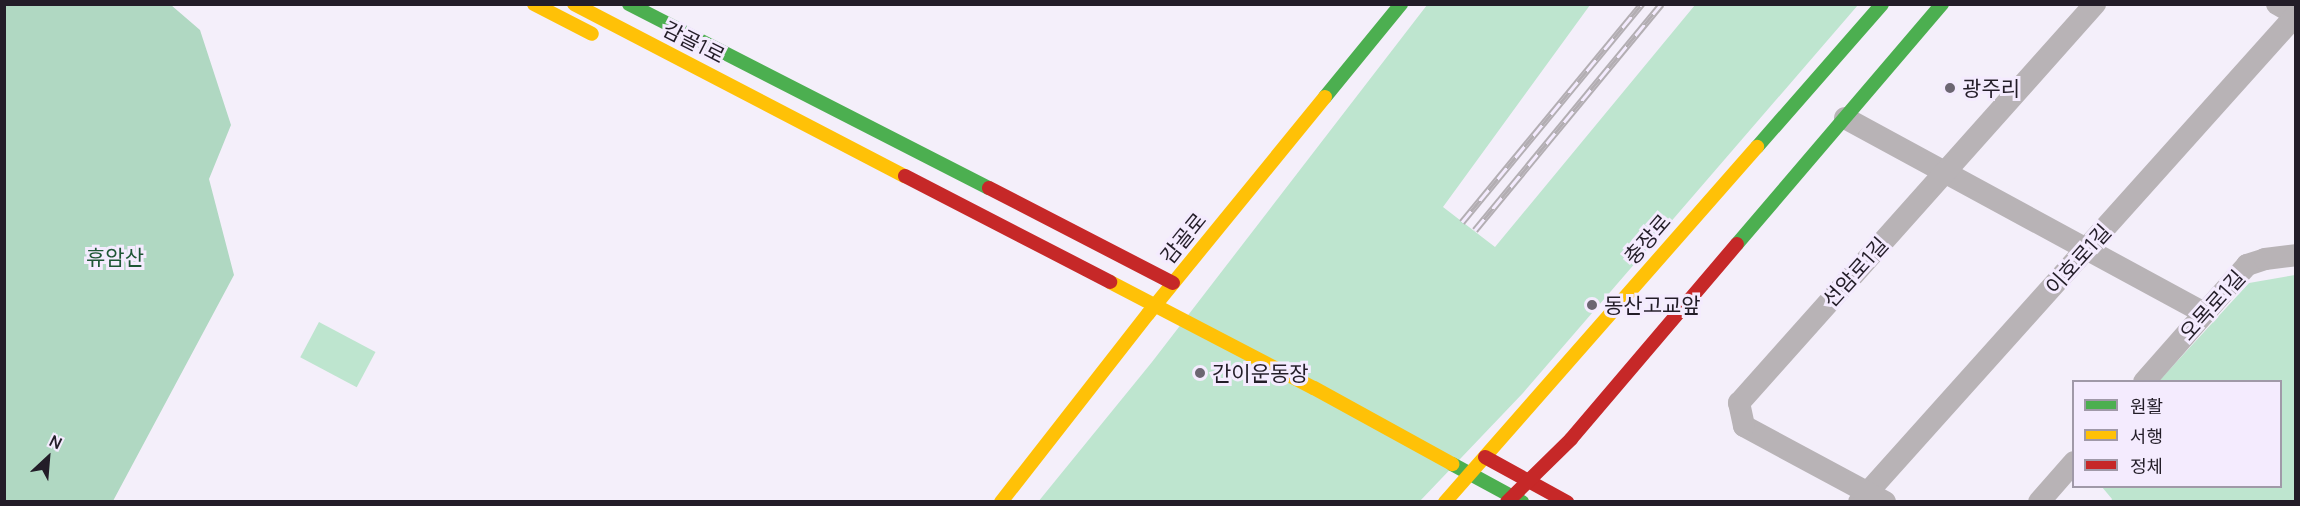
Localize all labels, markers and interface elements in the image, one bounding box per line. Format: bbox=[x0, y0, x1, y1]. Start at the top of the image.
street label: 감골1로 bbox=[659, 16, 729, 68]
place label: 광주리 bbox=[1962, 75, 2020, 101]
marker: 광주리 bbox=[1943, 81, 1957, 95]
street label: 감골로 bbox=[1155, 208, 1211, 268]
street label: 충장로 bbox=[1618, 209, 1676, 269]
street label: 이호로1길 bbox=[2040, 219, 2116, 299]
street label: 선암로1길 bbox=[1817, 232, 1893, 312]
park label: 휴암산 bbox=[86, 244, 144, 270]
street label: 오목로1길 bbox=[2174, 265, 2250, 345]
place label: 동산고교앞 bbox=[1604, 292, 1701, 318]
marker: 동산고교앞 bbox=[1585, 298, 1599, 312]
place label: 간이운동장 bbox=[1212, 360, 1309, 386]
marker: 간이운동장 bbox=[1193, 366, 1207, 380]
legend bbox=[2072, 380, 2282, 488]
text: 원활 bbox=[2130, 394, 2163, 418]
text: 서행 bbox=[2130, 424, 2163, 448]
north arrow bbox=[18, 428, 78, 488]
text: N bbox=[46, 429, 66, 454]
text: 정체 bbox=[2130, 454, 2163, 478]

